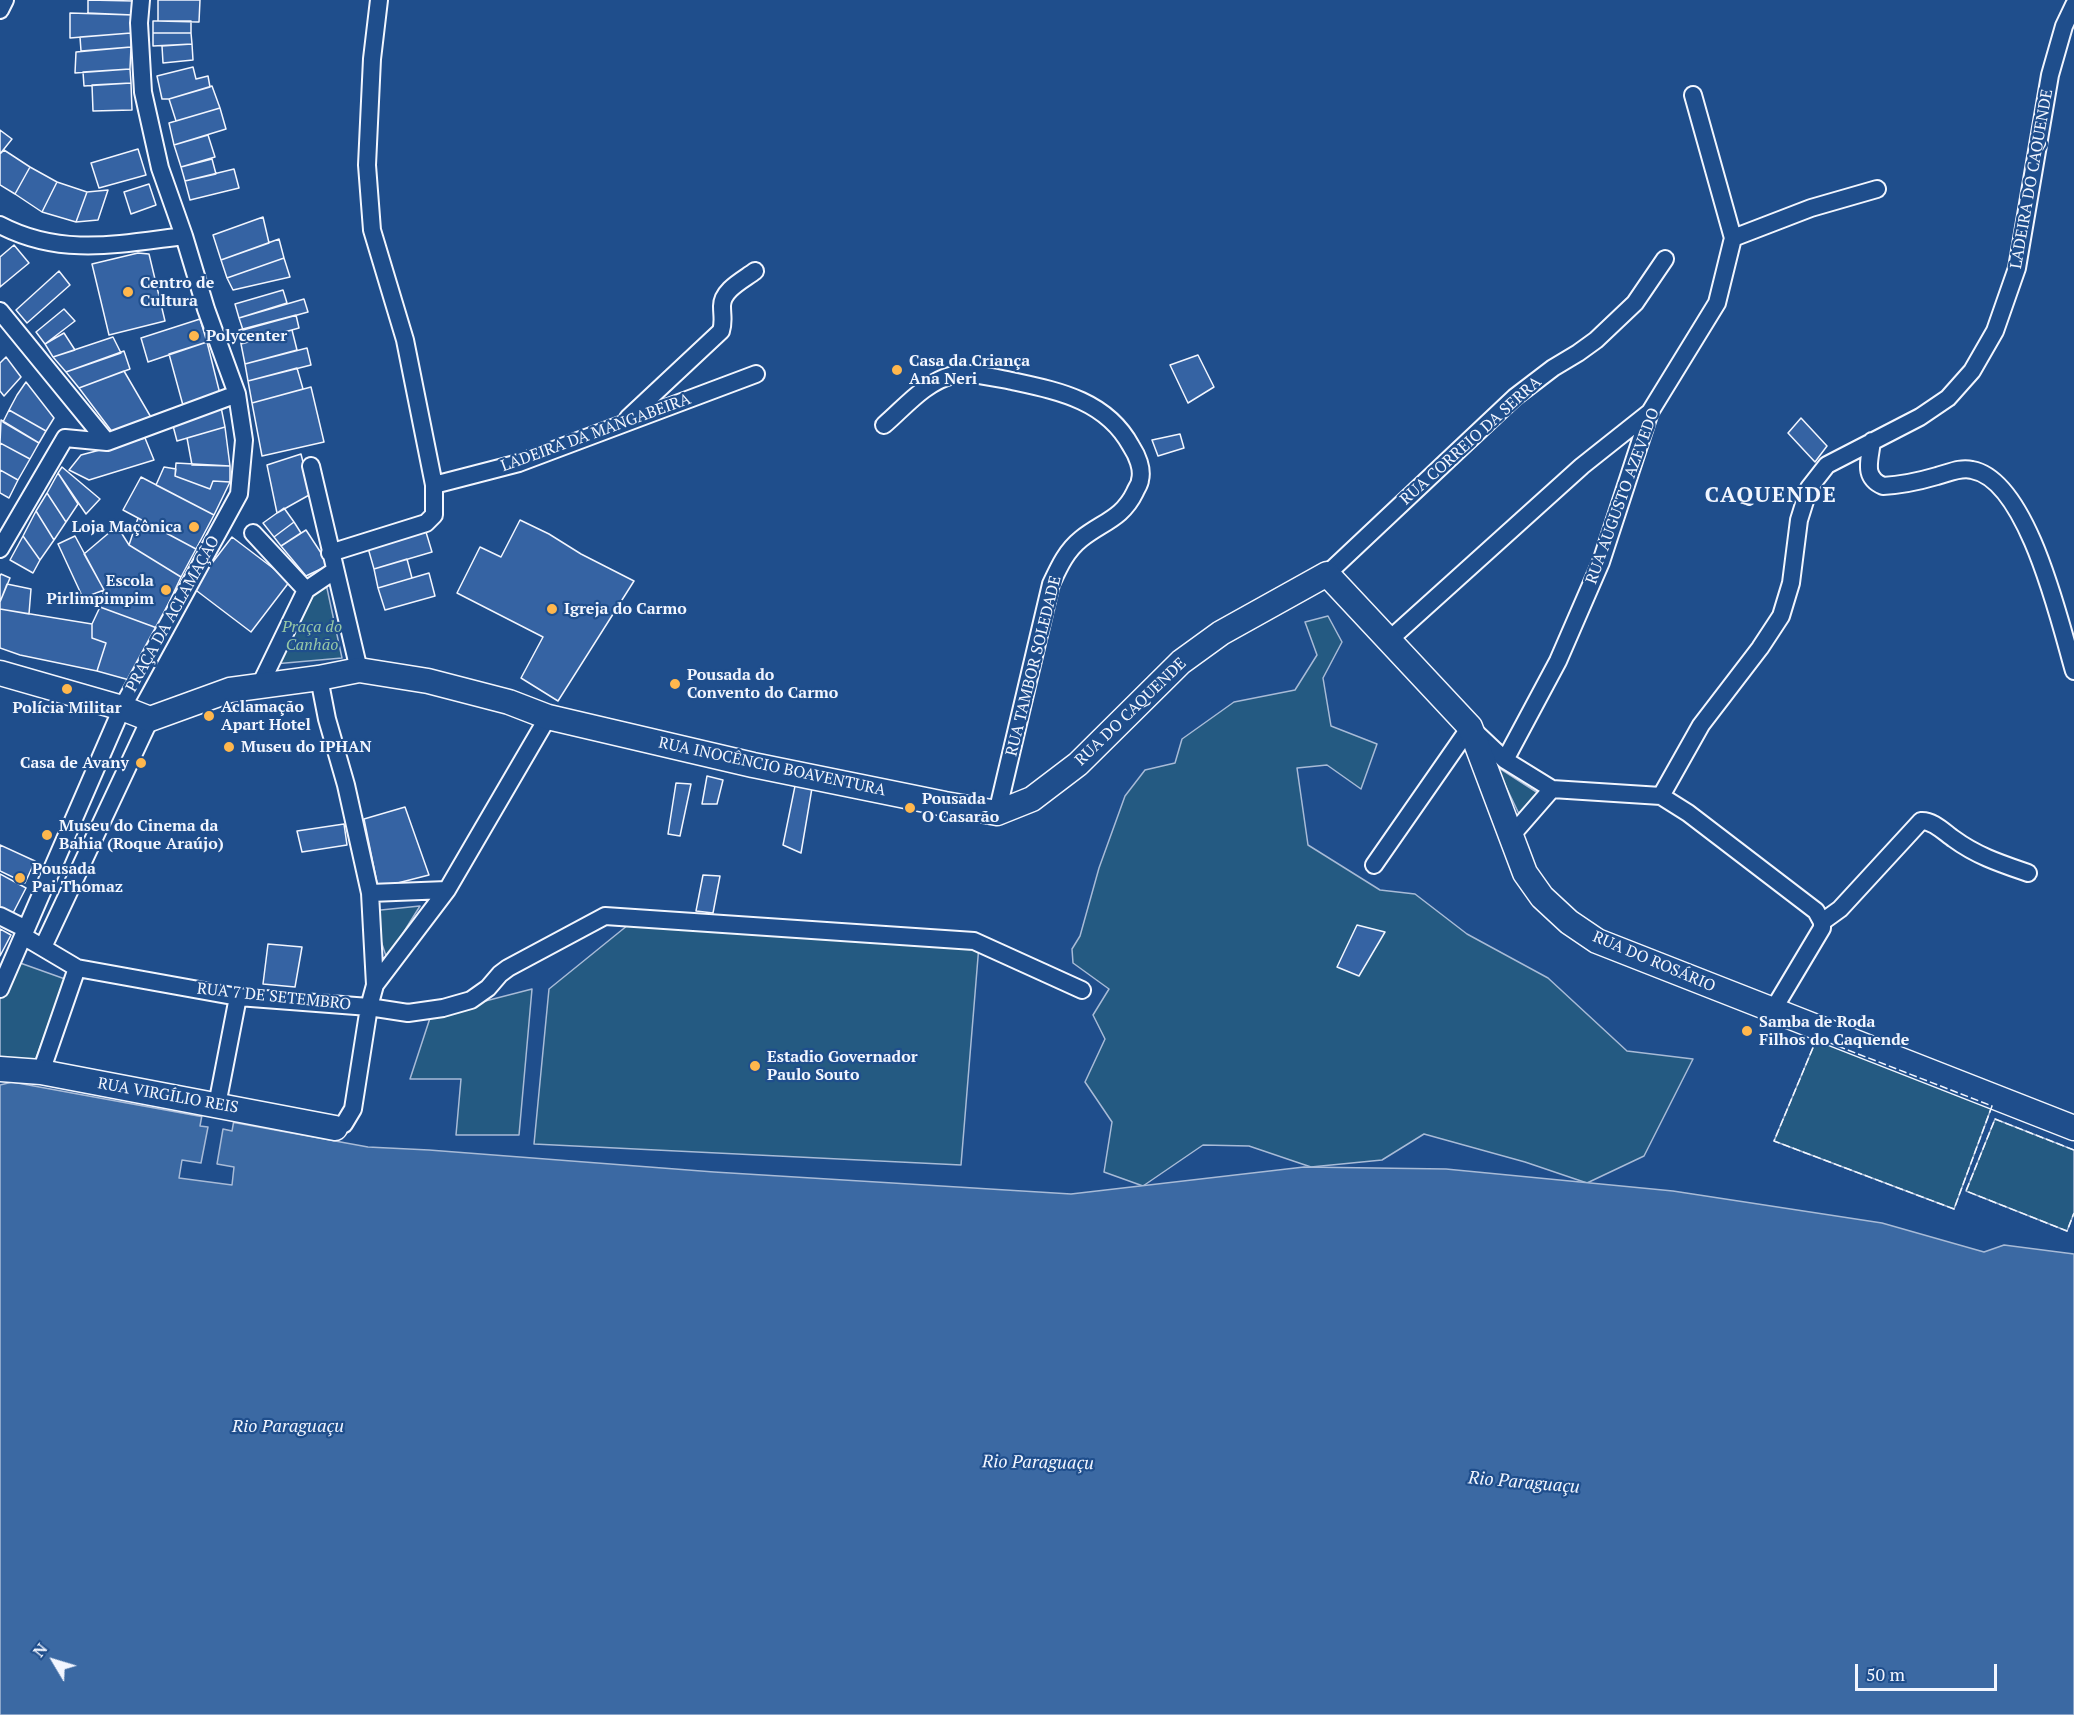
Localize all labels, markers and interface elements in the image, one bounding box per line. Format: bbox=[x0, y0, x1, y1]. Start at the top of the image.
street label: LADEIRA DO CAQUENDE bbox=[2007, 88, 2057, 270]
place label: Centro de Cultura bbox=[140, 273, 214, 311]
marker: Centro de Cultura bbox=[121, 285, 135, 299]
place label: Polycenter bbox=[206, 326, 287, 346]
marker: Polycenter bbox=[187, 329, 201, 343]
place label: Casa da Criança Ana Neri bbox=[909, 351, 1030, 389]
marker: Casa da Criança Ana Neri bbox=[890, 363, 904, 377]
street label: RUA CORREIO DA SERRA bbox=[1397, 373, 1545, 509]
street label: LADEIRA DA MANGABEIRA bbox=[498, 390, 694, 476]
street label: RUA AUGUSTO AZEVEDO bbox=[1582, 405, 1664, 587]
district label: CAQUENDE bbox=[1705, 483, 1837, 509]
place label: Loja Maçônica bbox=[72, 517, 182, 537]
marker: Loja Maçônica bbox=[187, 520, 201, 534]
street label: PRAÇA DA ACLAMAÇÃO bbox=[122, 533, 224, 695]
place label: Escola Pirlimpimpim bbox=[46, 571, 154, 609]
street label: RUA TAMBOR SOLEDADE bbox=[1002, 574, 1066, 758]
marker: Escola Pirlimpimpim bbox=[159, 583, 173, 597]
place label: Igreja do Carmo bbox=[564, 599, 687, 619]
marker: Igreja do Carmo bbox=[545, 602, 559, 616]
park label: Praça do Canhão bbox=[282, 617, 342, 655]
street label: RUA DO CAQUENDE bbox=[1071, 654, 1191, 770]
place label: Pousada do Convento do Carmo bbox=[687, 665, 838, 703]
marker: Pousada do Convento do Carmo bbox=[668, 677, 682, 691]
marker: Polícia Militar bbox=[60, 682, 74, 696]
place label: Aclamação Apart Hotel bbox=[221, 697, 311, 735]
place label: Polícia Militar bbox=[12, 698, 122, 718]
marker: Aclamação Apart Hotel bbox=[202, 709, 216, 723]
street label: RUA INOCÊNCIO BOAVENTURA bbox=[657, 734, 887, 800]
place label: Museu do IPHAN bbox=[241, 737, 372, 757]
marker: Museu do IPHAN bbox=[222, 740, 236, 754]
place label: Casa de Avany bbox=[20, 753, 129, 773]
marker: Casa de Avany bbox=[134, 756, 148, 770]
place label: Pousada O Casarão bbox=[922, 789, 999, 827]
marker: Pousada O Casarão bbox=[903, 801, 917, 815]
place label: Museu do Cinema da Bahia (Roque Araújo) bbox=[59, 816, 224, 854]
marker: Museu do Cinema da Bahia (Roque Araújo) bbox=[40, 828, 54, 842]
place label: Pousada Pai Thomaz bbox=[32, 859, 123, 897]
marker: Pousada Pai Thomaz bbox=[13, 871, 27, 885]
street label: RUA DO ROSÁRIO bbox=[1590, 927, 1718, 997]
street label: RUA 7 DE SETEMBRO bbox=[196, 979, 352, 1015]
place label: Samba de Roda Filhos do Caquende bbox=[1759, 1012, 1909, 1050]
marker: Samba de Roda Filhos do Caquende bbox=[1740, 1024, 1754, 1038]
place label: Estadio Governador Paulo Souto bbox=[767, 1047, 918, 1085]
marker: Estadio Governador Paulo Souto bbox=[748, 1059, 762, 1073]
street label: RUA VIRGÍLIO REIS bbox=[96, 1074, 240, 1118]
water label: Rio Paraguaçu bbox=[232, 1416, 344, 1438]
water label: Rio Paraguaçu bbox=[982, 1451, 1094, 1475]
water label: Rio Paraguaçu bbox=[1467, 1467, 1581, 1499]
north arrow bbox=[24, 1631, 84, 1691]
text: N bbox=[27, 1638, 52, 1661]
scale bar bbox=[1858, 1652, 2000, 1690]
text: 50 m bbox=[1866, 1662, 1905, 1686]

